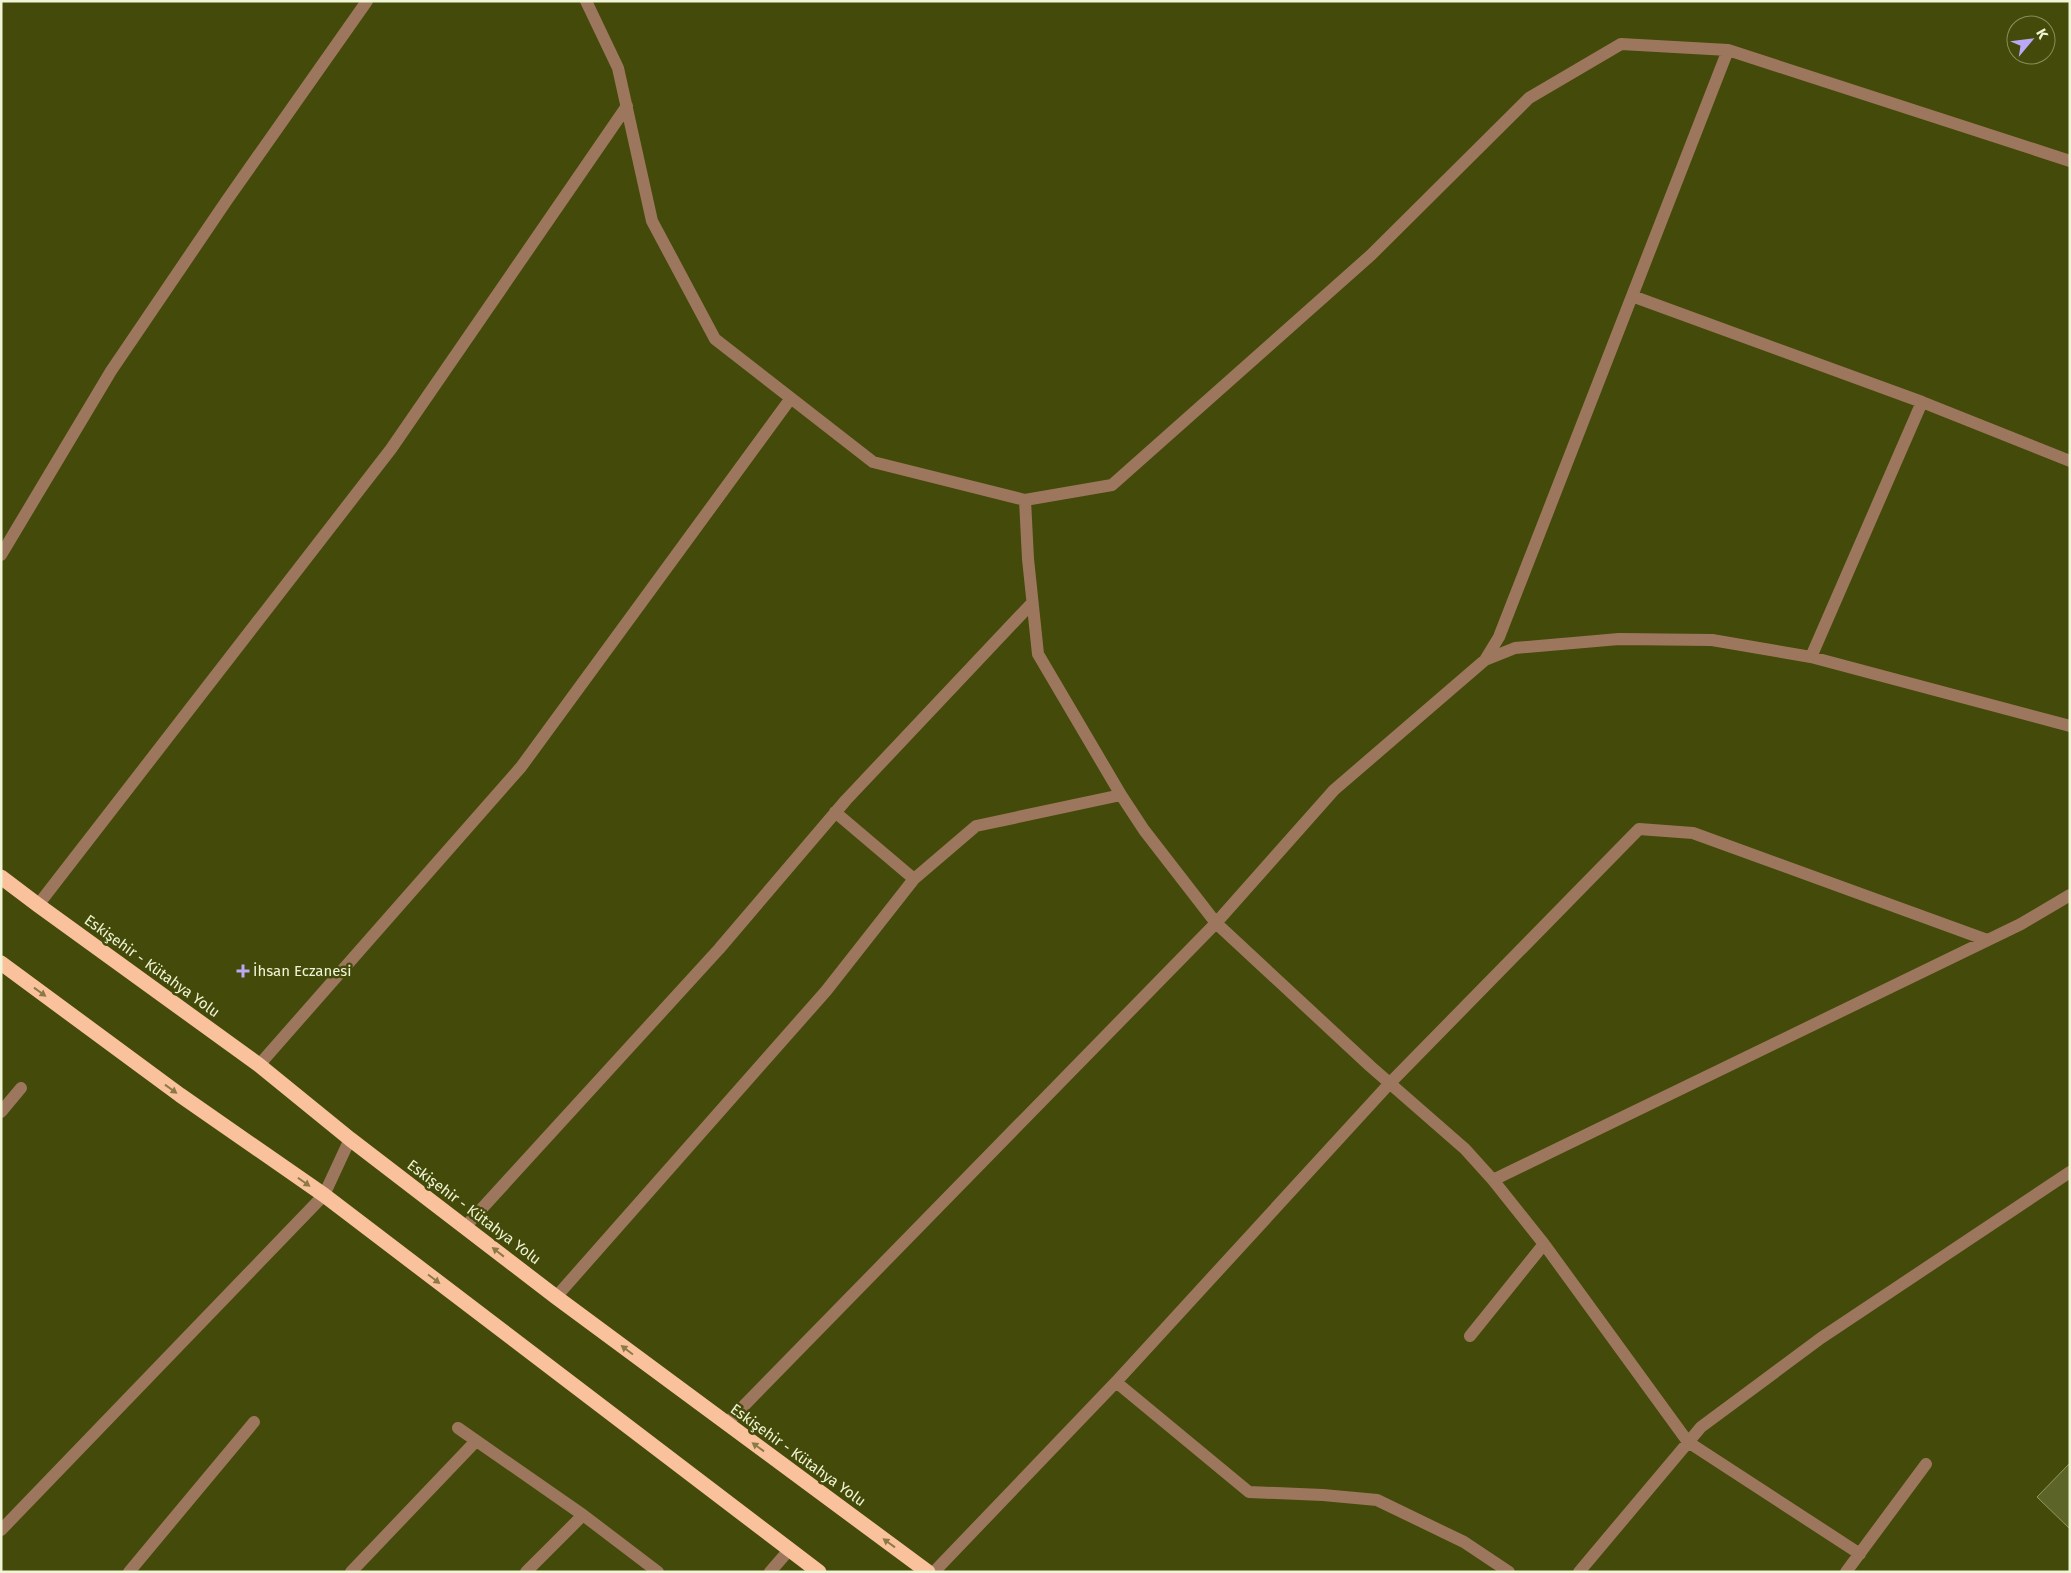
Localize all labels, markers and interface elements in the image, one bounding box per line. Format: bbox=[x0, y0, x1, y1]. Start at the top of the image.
north arrow bbox=[2006, 15, 2056, 65]
text: K bbox=[2032, 26, 2052, 43]
street label: Eskişehir - Kütahya Yolu bbox=[81, 911, 223, 1021]
place label: İhsan Eczanesi bbox=[253, 962, 352, 980]
marker: İhsan Eczanesi bbox=[237, 965, 249, 977]
one-way arrow bbox=[33, 987, 47, 997]
one-way arrow bbox=[164, 1083, 177, 1094]
street label: Eskişehir - Kütahya Yolu bbox=[404, 1156, 544, 1268]
one-way arrow bbox=[298, 1177, 311, 1187]
one-way arrow bbox=[491, 1247, 504, 1257]
one-way arrow bbox=[427, 1274, 440, 1285]
one-way arrow bbox=[620, 1345, 634, 1355]
street label: Eskişehir - Kütahya Yolu bbox=[727, 1400, 869, 1510]
one-way arrow bbox=[751, 1442, 765, 1452]
one-way arrow bbox=[882, 1538, 896, 1548]

